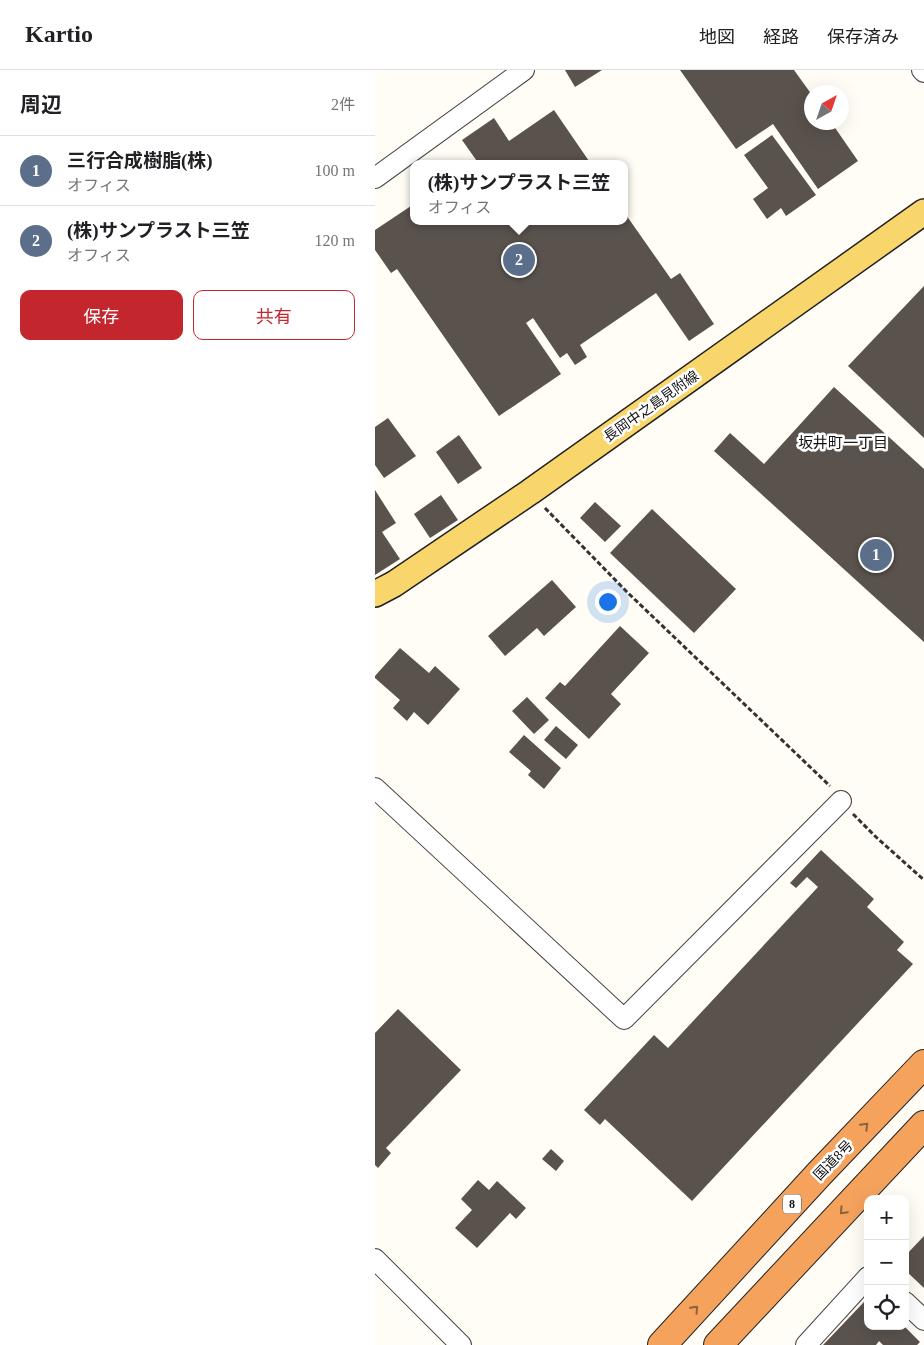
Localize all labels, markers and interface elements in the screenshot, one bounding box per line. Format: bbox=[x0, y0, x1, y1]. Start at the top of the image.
text: Kartio bbox=[25, 21, 93, 47]
text: 地図 bbox=[699, 27, 735, 47]
text: 経路 bbox=[763, 27, 799, 47]
text: 保存済み bbox=[827, 27, 899, 47]
north arrow bbox=[804, 85, 849, 130]
text: 周辺 bbox=[20, 93, 62, 117]
text: 2件 bbox=[331, 96, 355, 113]
text: 三行合成樹脂(株) bbox=[67, 150, 213, 171]
popup bbox=[410, 160, 628, 225]
text: 1 bbox=[32, 162, 40, 179]
text: 100 m bbox=[315, 162, 355, 179]
text: (株)サンプラスト三笠 bbox=[428, 172, 610, 193]
text: オフィス bbox=[67, 177, 131, 194]
text: オフィス bbox=[428, 199, 491, 216]
text: (株)サンプラスト三笠 bbox=[67, 220, 250, 241]
text: 2 bbox=[32, 232, 40, 249]
text: 120 m bbox=[315, 232, 355, 249]
pin: 2 bbox=[503, 241, 535, 279]
text: オフィス bbox=[67, 247, 131, 264]
button: 保存 bbox=[20, 290, 183, 340]
button: 共有 bbox=[193, 290, 355, 340]
street label: 長岡中之島見附線 bbox=[601, 367, 701, 445]
district label: 坂井町一丁目 bbox=[798, 434, 888, 451]
pin: 1 bbox=[860, 536, 892, 574]
your location bbox=[595, 589, 621, 615]
one-way arrow bbox=[859, 1123, 868, 1132]
street label: 国道8号 bbox=[811, 1138, 856, 1183]
road number: 8 bbox=[783, 1194, 801, 1214]
map controls bbox=[864, 1195, 909, 1330]
button: + bbox=[864, 1195, 909, 1240]
one-way arrow bbox=[840, 1206, 849, 1215]
button: − bbox=[864, 1240, 909, 1285]
button: locate bbox=[864, 1285, 909, 1330]
one-way arrow bbox=[689, 1306, 698, 1315]

